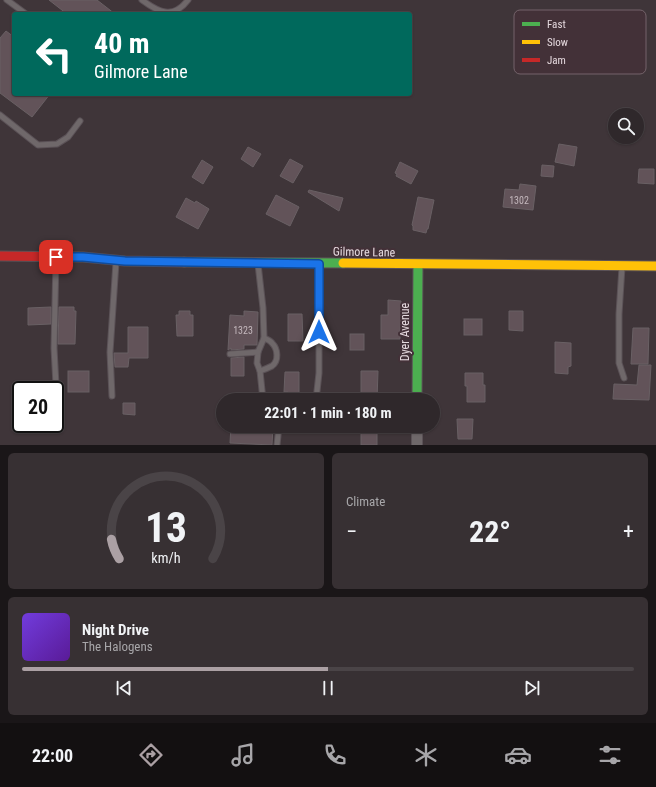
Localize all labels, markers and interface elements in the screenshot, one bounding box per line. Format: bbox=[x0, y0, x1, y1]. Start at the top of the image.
legend bbox=[514, 10, 646, 74]
text: Fast bbox=[547, 18, 566, 31]
text: 40 m bbox=[94, 27, 150, 60]
icon: left bbox=[28, 28, 80, 80]
text: Slow bbox=[547, 36, 568, 49]
text: Jam bbox=[547, 54, 566, 67]
text: Gilmore Lane bbox=[94, 61, 188, 82]
map controls bbox=[608, 108, 644, 144]
button: search bbox=[608, 108, 644, 144]
house number: 1302 bbox=[509, 195, 529, 206]
pin bbox=[39, 240, 73, 274]
street label: Gilmore Lane bbox=[333, 244, 396, 260]
icon: arrive bbox=[45, 246, 67, 268]
street label: Dyer Avenue bbox=[398, 302, 412, 361]
position arrow bbox=[298, 311, 340, 353]
house number: 1323 bbox=[233, 325, 253, 336]
speed limit sign: 20 bbox=[12, 381, 64, 433]
text: 22:01 · 1 min · 180 m bbox=[264, 404, 392, 422]
text: Climate bbox=[346, 494, 385, 509]
text: 13 bbox=[145, 503, 187, 552]
text: 22° bbox=[469, 514, 511, 549]
text: − bbox=[346, 519, 357, 544]
text: + bbox=[623, 519, 634, 544]
text: km/h bbox=[151, 550, 181, 566]
text: Night Drive bbox=[82, 621, 149, 639]
text: The Halogens bbox=[82, 639, 153, 654]
icon: previous bbox=[113, 677, 135, 699]
icon: pause bbox=[317, 677, 339, 699]
icon: next bbox=[521, 677, 543, 699]
icon: directions bbox=[137, 741, 165, 769]
icon: music bbox=[229, 741, 257, 769]
icon: phone bbox=[321, 741, 349, 769]
icon: climate bbox=[412, 741, 440, 769]
icon: car bbox=[504, 741, 532, 769]
icon: filters bbox=[596, 741, 624, 769]
text: 22:00 bbox=[32, 745, 73, 766]

